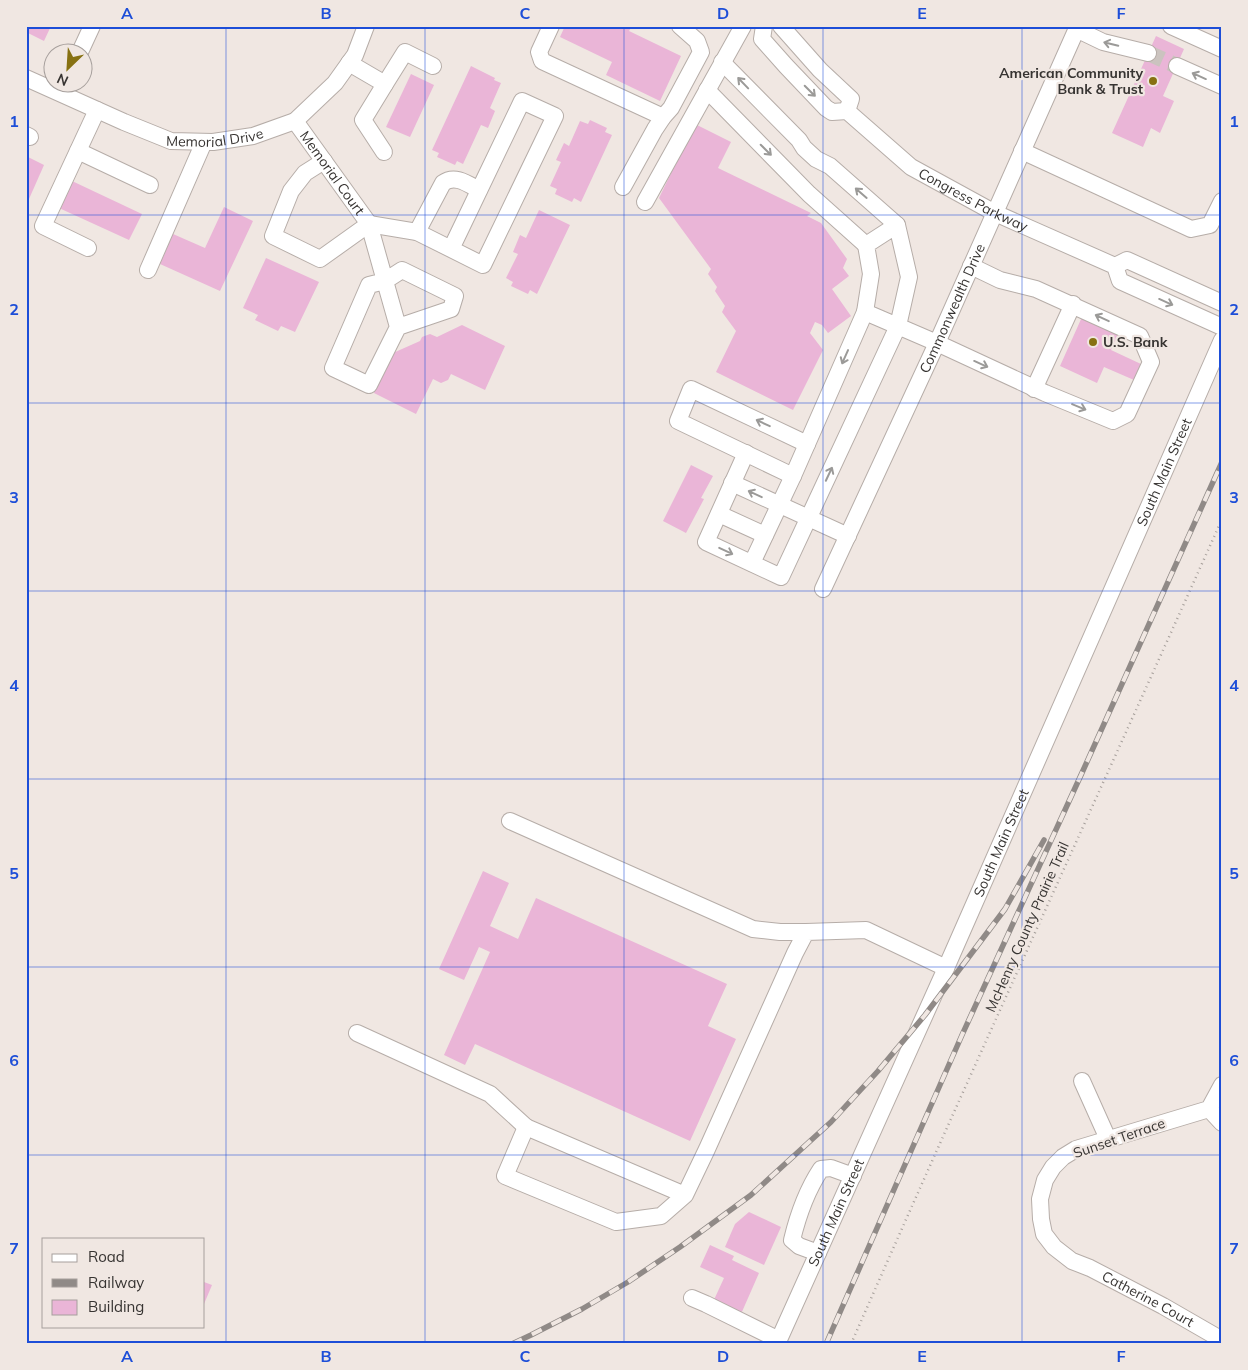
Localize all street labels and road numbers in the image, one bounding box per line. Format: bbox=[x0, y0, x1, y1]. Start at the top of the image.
street label: Memorial Drive bbox=[166, 124, 266, 151]
street label: Memorial Court bbox=[296, 127, 369, 219]
street label: Congress Parkway bbox=[915, 164, 1031, 236]
street label: Commonwealth Drive bbox=[915, 241, 989, 376]
street label: South Main Street bbox=[1132, 415, 1196, 529]
street label: South Main Street bbox=[969, 786, 1033, 900]
street label: McHenry County Prairie Trail bbox=[981, 839, 1073, 1015]
street label: Sunset Terrace bbox=[1071, 1114, 1167, 1162]
street label: South Main Street bbox=[804, 1156, 868, 1269]
street label: Catherine Court bbox=[1099, 1267, 1197, 1331]

